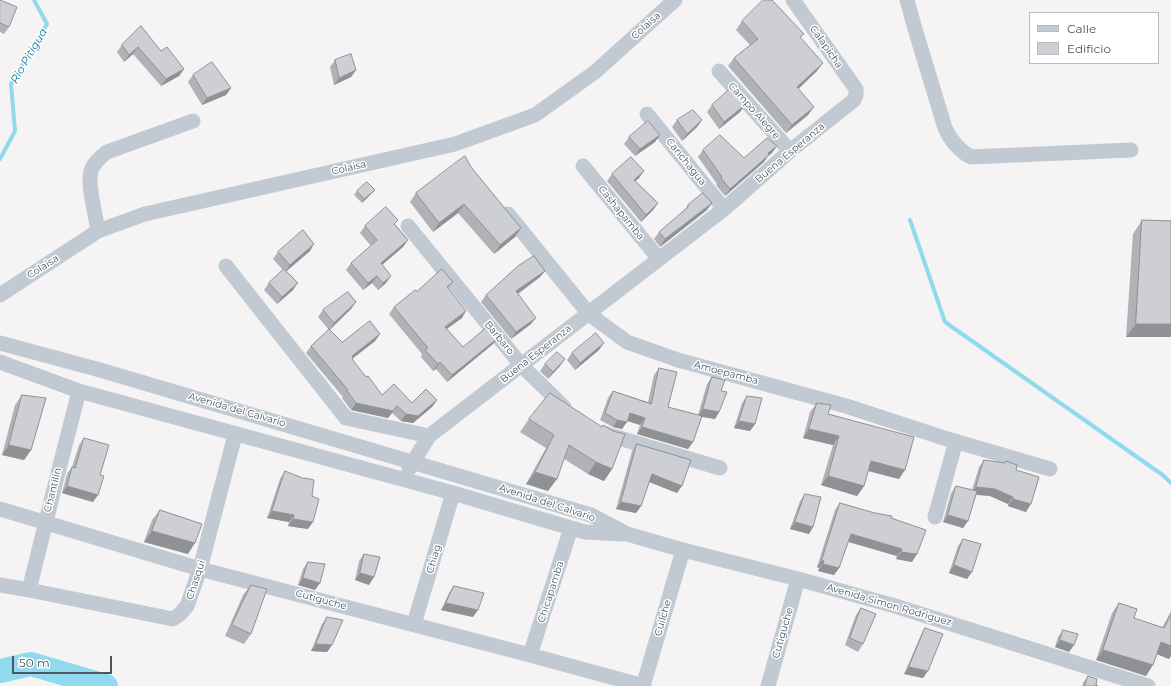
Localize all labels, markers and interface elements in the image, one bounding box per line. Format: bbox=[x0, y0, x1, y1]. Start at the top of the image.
street label: Colaisa bbox=[629, 10, 663, 42]
legend bbox=[1029, 12, 1159, 64]
text: Calle bbox=[1067, 21, 1096, 36]
street label: Calapicha bbox=[807, 23, 845, 71]
water label: Rio Pitigua bbox=[8, 26, 50, 86]
text: Edificio bbox=[1067, 41, 1111, 56]
street label: Campo Alegre bbox=[725, 80, 783, 142]
street label: Buena Esperanza bbox=[753, 120, 827, 186]
street label: Canchagua bbox=[663, 136, 709, 188]
street label: Colaisa bbox=[331, 158, 367, 178]
street label: Cashapamba bbox=[595, 183, 647, 243]
street label: Colaisa bbox=[25, 252, 61, 282]
street label: Barbaro bbox=[482, 319, 516, 357]
street label: Buena Esperanza bbox=[498, 322, 574, 386]
street label: Amoepamba bbox=[693, 359, 759, 387]
street label: Avenida del Calvario bbox=[187, 390, 287, 430]
street label: Chantilin bbox=[42, 467, 64, 513]
street label: Avenida del Calvario bbox=[497, 482, 597, 524]
street label: Chiag bbox=[424, 543, 444, 575]
street label: Chasqui bbox=[184, 559, 208, 601]
street label: Chicapamba bbox=[535, 560, 567, 624]
street label: Avenida Simon Rodriguez bbox=[825, 581, 953, 629]
street label: Cutiguche bbox=[294, 587, 348, 613]
street label: Cuilche bbox=[652, 598, 674, 638]
street label: Cutiguche bbox=[770, 606, 796, 660]
scale bar bbox=[14, 648, 114, 674]
text: 50 m bbox=[19, 655, 50, 670]

